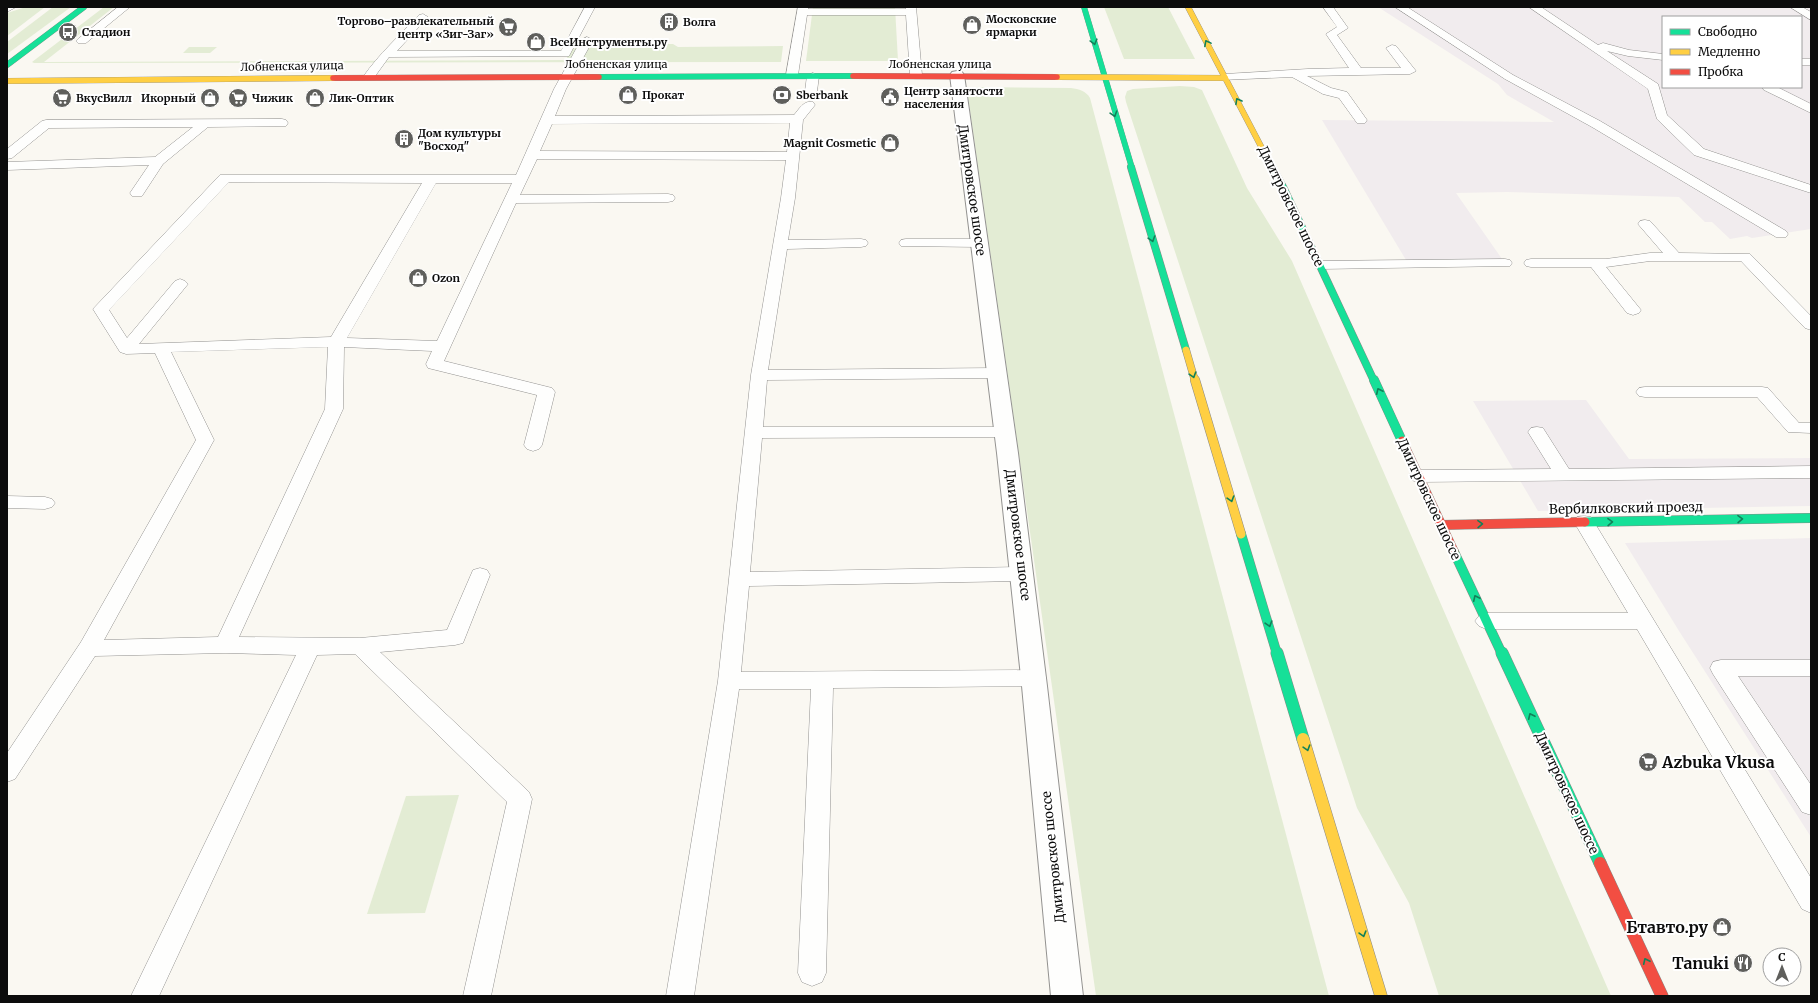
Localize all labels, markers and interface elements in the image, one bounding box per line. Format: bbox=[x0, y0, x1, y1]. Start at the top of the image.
building icon: Волга bbox=[658, 11, 680, 33]
place label: Московские ярмарки bbox=[986, 12, 1056, 39]
place label: Торгово–развлекательный центр «Зиг-Заг» bbox=[337, 14, 494, 41]
shop icon: Московские ярмарки bbox=[961, 14, 983, 36]
place label: Волга bbox=[683, 15, 716, 29]
supermarket icon: Торгово–развлекательный центр «Зиг-Заг» bbox=[497, 16, 519, 38]
legend bbox=[1662, 16, 1802, 88]
bus stop icon: Стадион bbox=[57, 21, 79, 43]
text: Свободно bbox=[1698, 24, 1757, 39]
place label: Стадион bbox=[82, 25, 131, 39]
shop icon: ВсеИнструменты.ру bbox=[525, 31, 547, 53]
place label: ВсеИнструменты.ру bbox=[550, 35, 668, 49]
one-way arrow bbox=[1089, 38, 1098, 45]
one-way arrow bbox=[1204, 40, 1212, 47]
text: Медленно bbox=[1698, 44, 1760, 59]
street label: Лобненская улица bbox=[565, 57, 668, 71]
street label: Лобненская улица bbox=[889, 57, 992, 71]
street label: Лобненская улица bbox=[240, 58, 344, 74]
text: Пробка bbox=[1698, 64, 1744, 79]
shop icon: Прокат bbox=[617, 84, 639, 106]
bank icon: Sberbank bbox=[771, 84, 793, 106]
place label: Центр занятости населения bbox=[904, 84, 1003, 111]
public building icon: Центр занятости населения bbox=[879, 86, 901, 108]
supermarket icon: ВкусВилл bbox=[51, 87, 73, 109]
shop icon: Икорный bbox=[199, 87, 221, 109]
supermarket icon: Чижик bbox=[227, 87, 249, 109]
shop icon: Лик-Оптик bbox=[304, 87, 326, 109]
place label: Прокат bbox=[642, 88, 685, 102]
place label: Sberbank bbox=[796, 88, 849, 102]
place label: ВкусВилл bbox=[76, 91, 132, 105]
place label: Икорный bbox=[141, 91, 196, 105]
place label: Чижик bbox=[252, 91, 294, 105]
place label: Лик-Оптик bbox=[329, 91, 395, 105]
one-way arrow bbox=[1236, 98, 1243, 105]
one-way arrow bbox=[1109, 110, 1118, 117]
street label: Дмитровское шоссе bbox=[954, 123, 990, 257]
place label: Дом культуры "Восход" bbox=[418, 126, 501, 153]
building icon: Дом культуры "Восход" bbox=[393, 128, 415, 150]
shop icon: Magnit Cosmetic bbox=[879, 132, 901, 154]
place label: Magnit Cosmetic bbox=[784, 136, 876, 150]
street label: Дмитровское шоссе bbox=[1254, 143, 1328, 269]
one-way arrow bbox=[1147, 235, 1156, 242]
shop icon: Ozon bbox=[407, 267, 429, 289]
place label: Ozon bbox=[432, 271, 461, 285]
one-way arrow bbox=[1188, 371, 1197, 378]
one-way arrow bbox=[1376, 388, 1384, 396]
street label: Дмитровское шоссе bbox=[1393, 435, 1465, 563]
street label: Дмитровское шоссе bbox=[1001, 468, 1035, 602]
one-way arrow bbox=[1226, 496, 1235, 503]
street label: Вербилковский проезд bbox=[1549, 498, 1703, 518]
one-way arrow bbox=[1737, 515, 1743, 523]
one-way arrow bbox=[1607, 518, 1613, 526]
one-way arrow bbox=[1477, 520, 1483, 529]
one-way arrow bbox=[1473, 595, 1481, 603]
one-way arrow bbox=[1264, 620, 1273, 627]
one-way arrow bbox=[1528, 713, 1536, 721]
street label: Дмитровское шоссе bbox=[1531, 729, 1603, 857]
one-way arrow bbox=[1302, 744, 1311, 751]
supermarket icon: Azbuka Vkusa bbox=[1637, 751, 1659, 773]
place label: Azbuka Vkusa bbox=[1661, 752, 1775, 772]
street label: Дмитровское шоссе bbox=[1038, 790, 1068, 924]
shop icon: Бтавто.ру bbox=[1711, 916, 1733, 938]
place label: Бтавто.ру bbox=[1626, 917, 1708, 937]
one-way arrow bbox=[1358, 930, 1367, 937]
north arrow bbox=[1762, 947, 1802, 987]
text: С bbox=[1778, 950, 1786, 964]
restaurant icon: Tanuki bbox=[1732, 952, 1754, 974]
place label: Tanuki bbox=[1672, 953, 1730, 973]
one-way arrow bbox=[1643, 957, 1651, 965]

